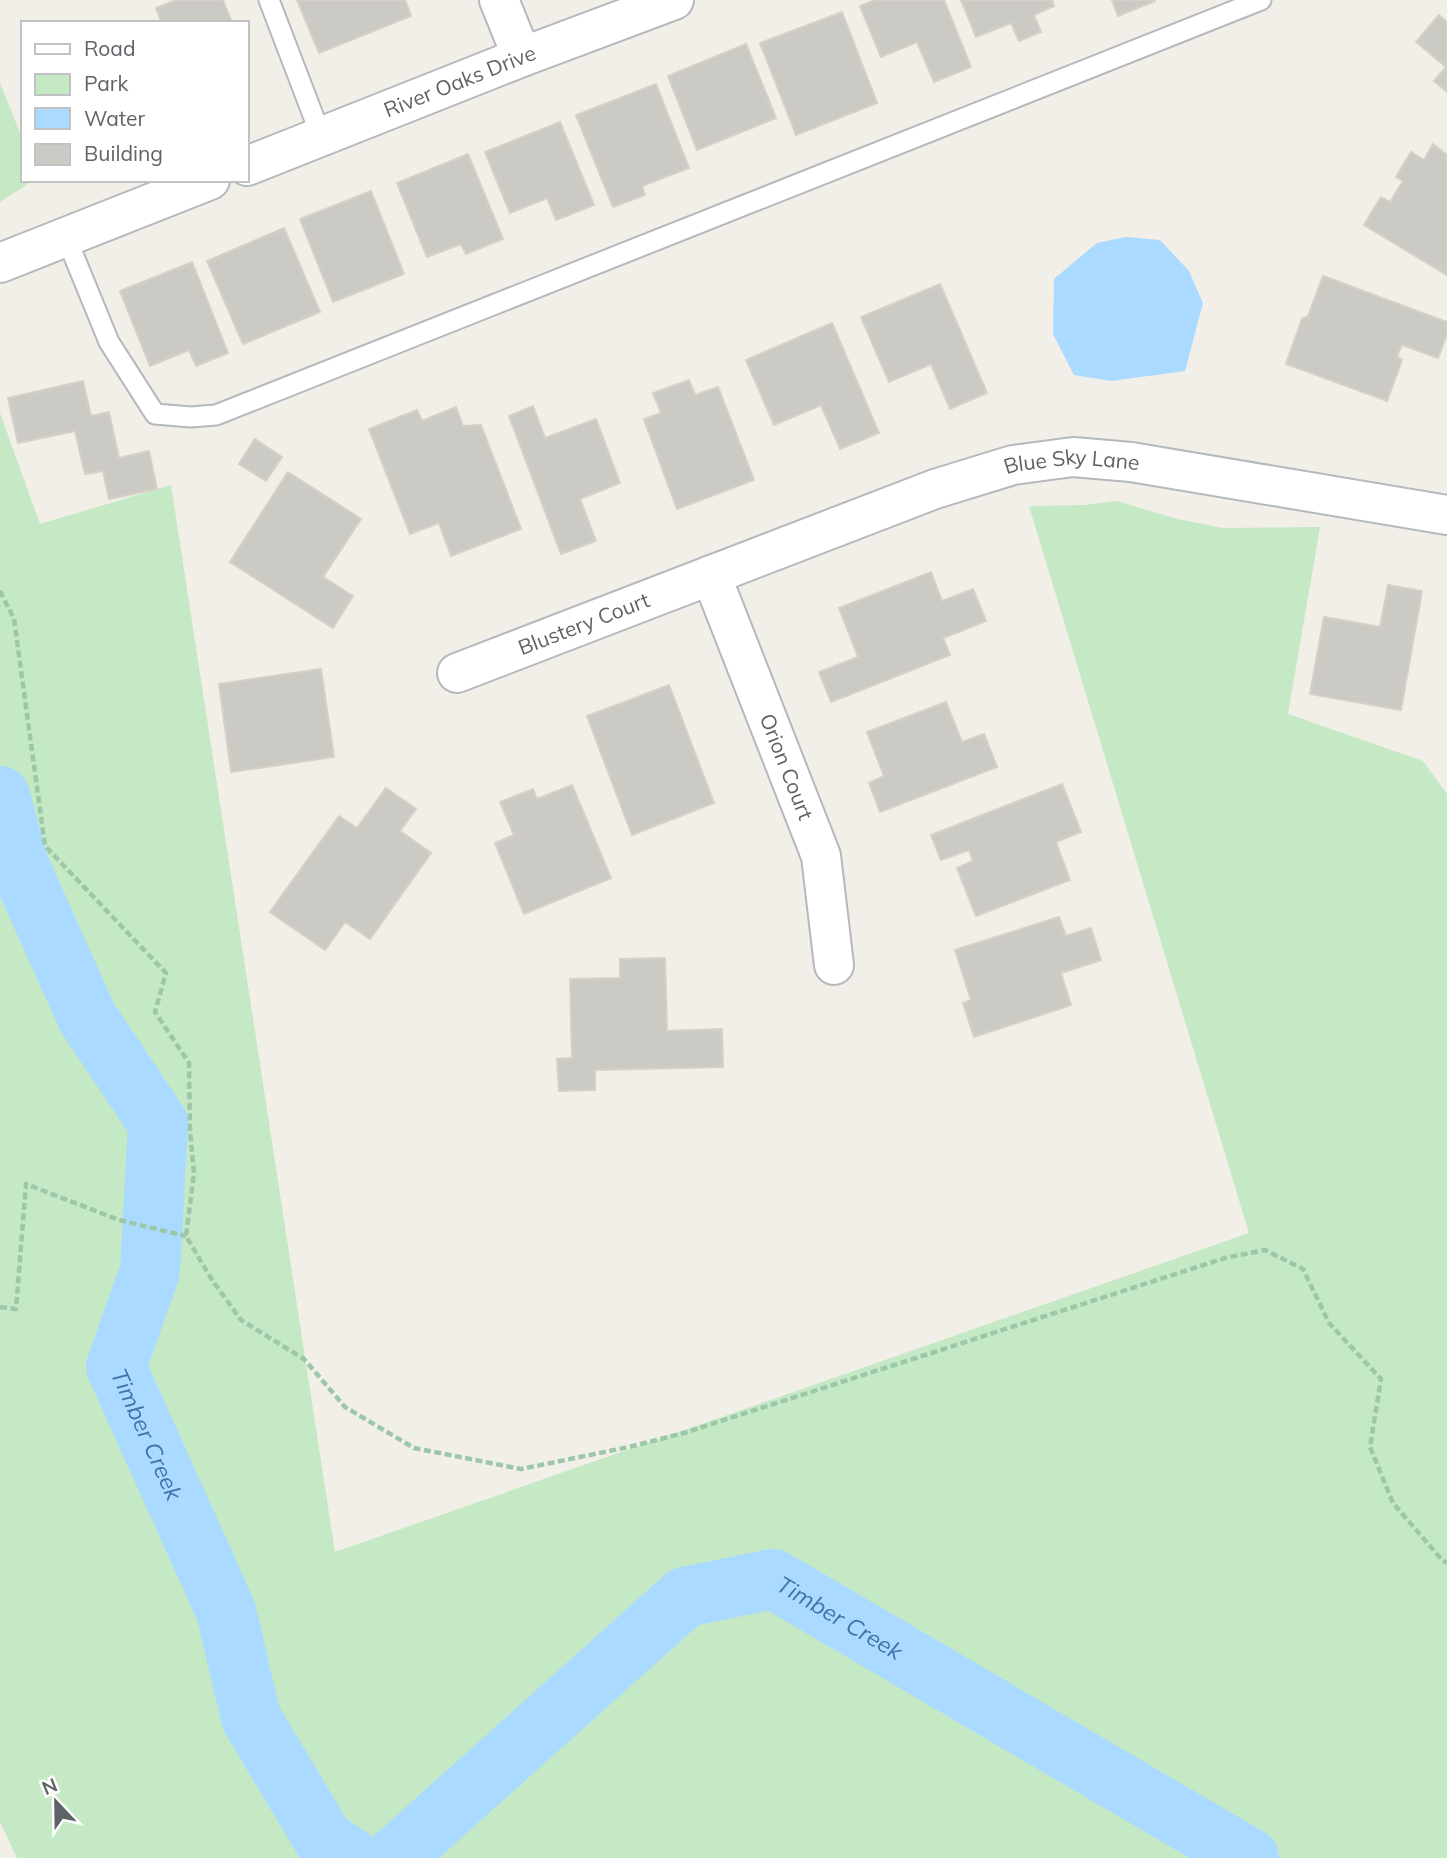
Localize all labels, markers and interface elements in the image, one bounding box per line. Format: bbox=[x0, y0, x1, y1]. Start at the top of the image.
legend bbox=[21, 21, 248, 182]
text: Road bbox=[84, 35, 135, 61]
street label: River Oaks Drive bbox=[380, 39, 539, 122]
text: Park bbox=[84, 70, 128, 96]
text: Water bbox=[84, 105, 145, 131]
text: Building bbox=[84, 140, 163, 166]
street label: Blue Sky Lane bbox=[1000, 443, 1142, 479]
street label: Blustery Court bbox=[514, 586, 653, 660]
street label: Orion Court bbox=[755, 710, 820, 823]
water label: Timber Creek bbox=[105, 1364, 190, 1506]
water label: Timber Creek bbox=[772, 1569, 909, 1666]
north arrow bbox=[21, 1767, 91, 1837]
text: N bbox=[38, 1772, 61, 1800]

